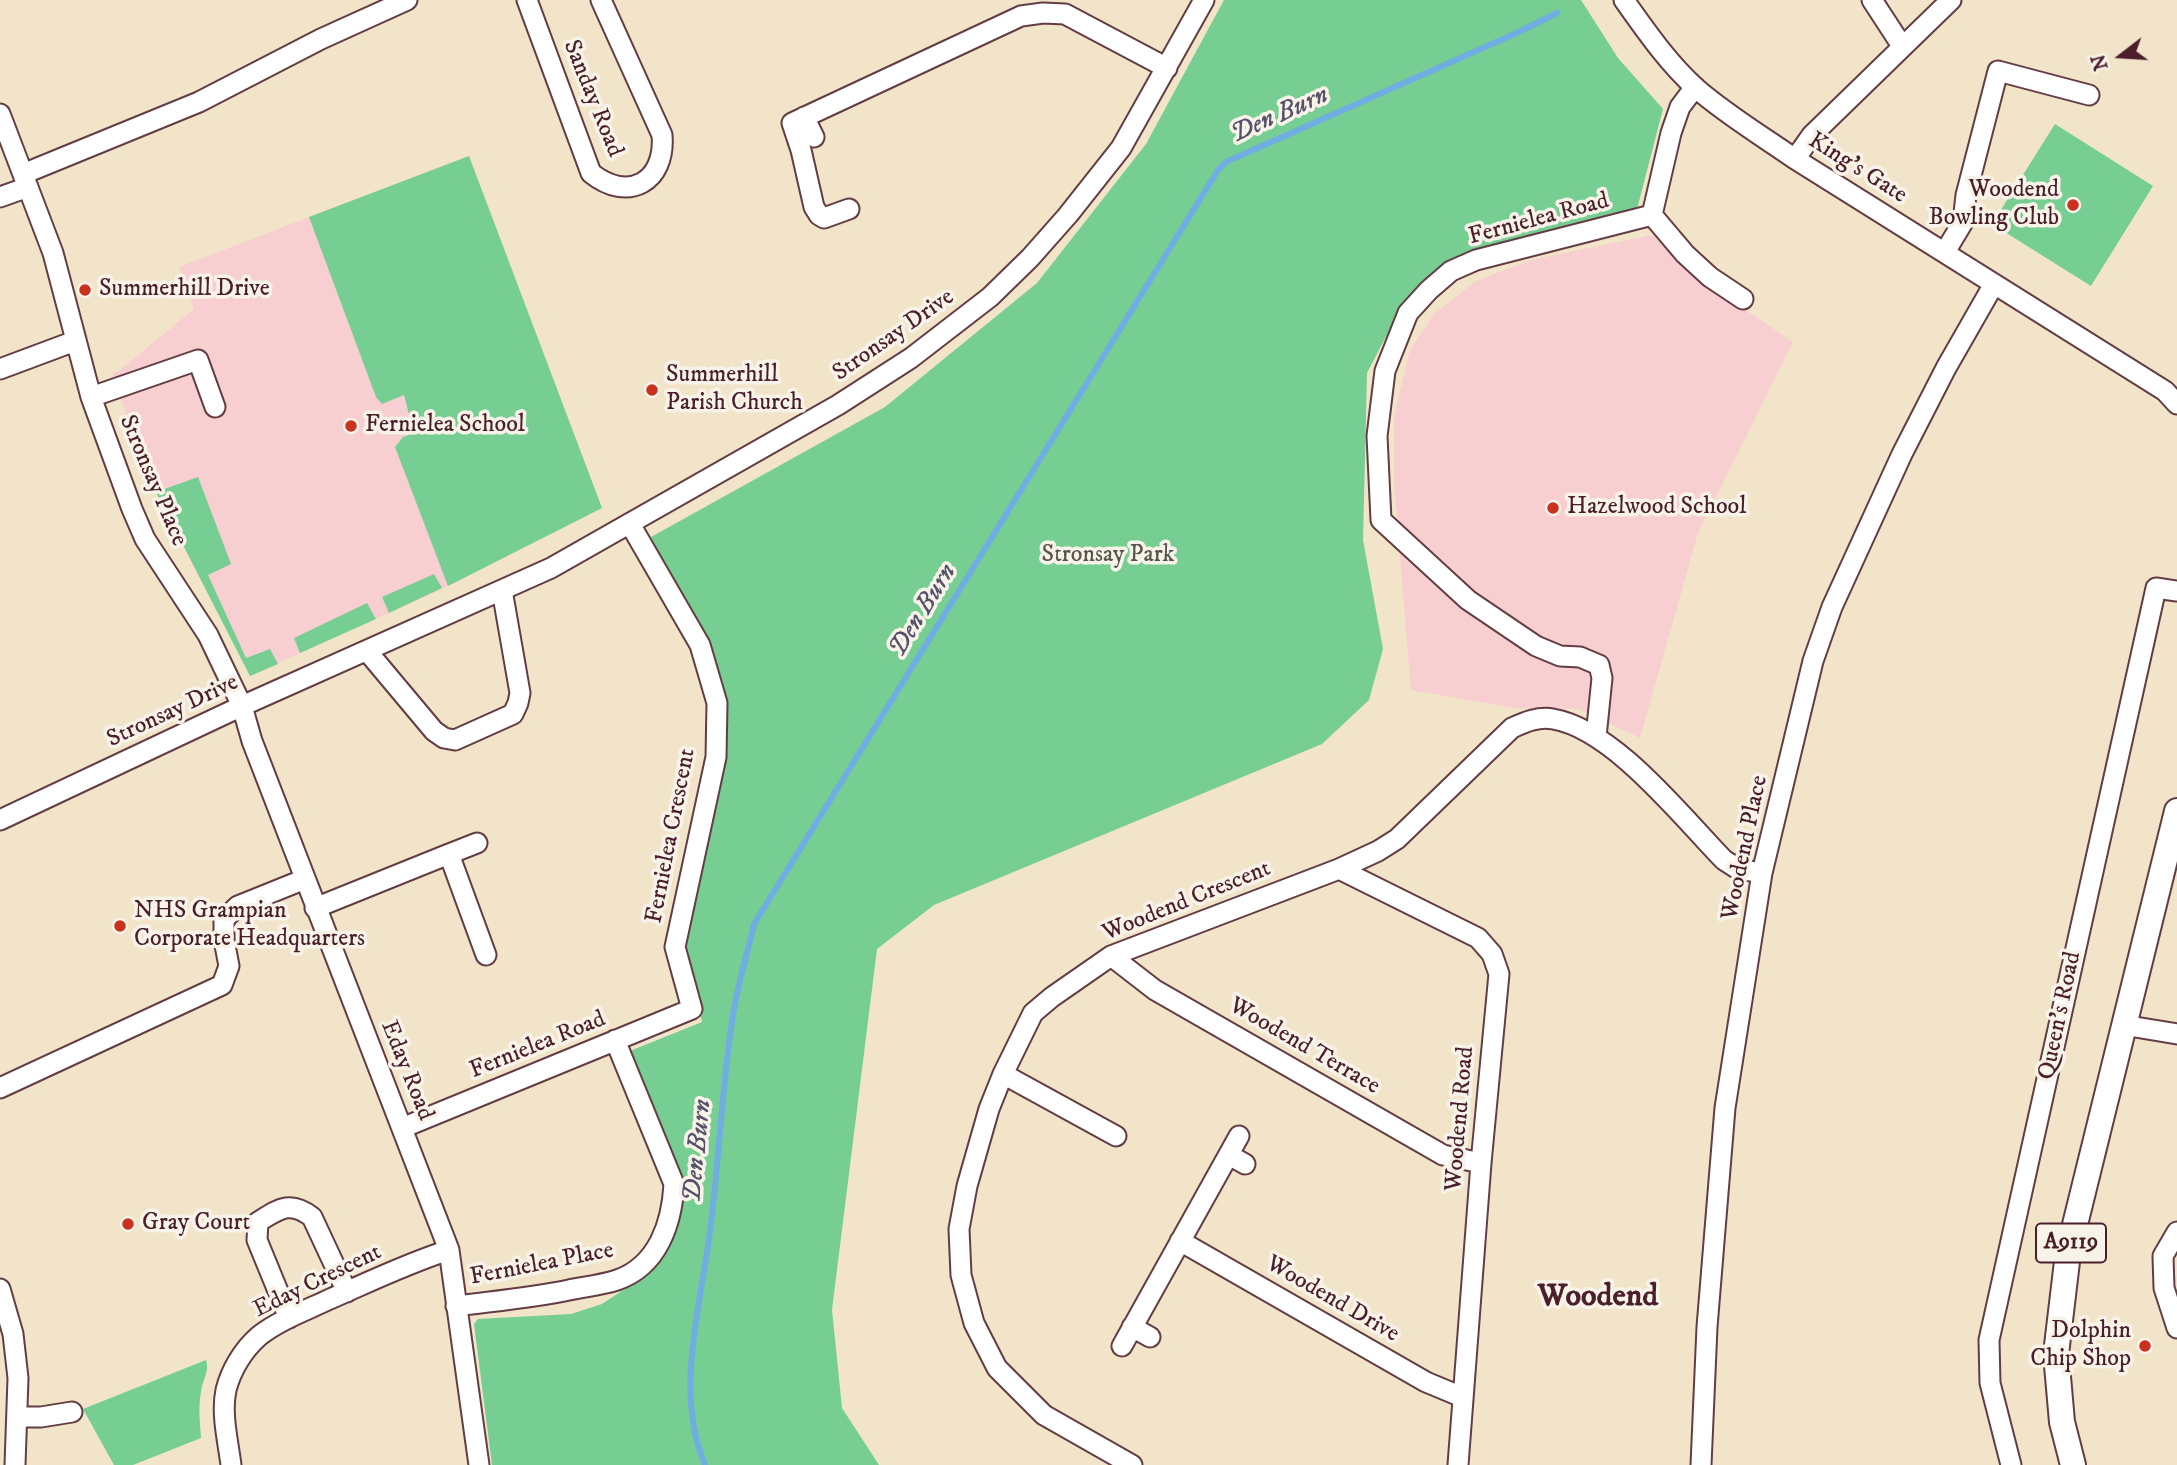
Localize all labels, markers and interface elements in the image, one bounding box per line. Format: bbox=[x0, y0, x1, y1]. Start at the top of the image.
north arrow bbox=[2086, 21, 2156, 91]
street label: Sanday Road bbox=[556, 36, 628, 162]
text: N bbox=[2087, 51, 2114, 73]
water label: Den Burn bbox=[1226, 81, 1334, 151]
street label: King's Gate bbox=[1802, 127, 1912, 211]
place label: Woodend Bowling Club bbox=[1929, 177, 2059, 233]
street label: Fernielea Road bbox=[1466, 187, 1612, 253]
marker: Woodend Bowling Club bbox=[2065, 197, 2081, 213]
place label: Summerhill Drive bbox=[99, 276, 270, 304]
marker: Summerhill Drive bbox=[77, 282, 93, 298]
street label: Stronsay Drive bbox=[828, 284, 960, 388]
place label: Summerhill Parish Church bbox=[666, 362, 803, 418]
marker: Summerhill Parish Church bbox=[644, 382, 660, 398]
street label: Stronsay Place bbox=[111, 411, 193, 551]
place label: Fernielea School bbox=[365, 412, 525, 440]
marker: Fernielea School bbox=[343, 418, 359, 434]
place label: Hazelwood School bbox=[1567, 494, 1746, 522]
marker: Hazelwood School bbox=[1545, 500, 1561, 516]
park label: Stronsay Park bbox=[1042, 542, 1174, 570]
water label: Den Burn bbox=[883, 559, 965, 663]
street label: Stronsay Drive bbox=[103, 669, 243, 755]
street label: Fernielea Crescent bbox=[641, 746, 703, 926]
street label: Woodend Place bbox=[1717, 773, 1775, 923]
street label: Woodend Crescent bbox=[1099, 855, 1275, 949]
place label: NHS Grampian Corporate Headquarters bbox=[134, 898, 365, 954]
marker: NHS Grampian Corporate Headquarters bbox=[112, 918, 128, 934]
street label: Queen's Road bbox=[2033, 949, 2089, 1083]
street label: Woodend Terrace bbox=[1223, 992, 1385, 1102]
street label: Fernielea Road bbox=[466, 1006, 610, 1086]
street label: Eday Road bbox=[373, 1017, 439, 1125]
street label: Woodend Road bbox=[1440, 1045, 1482, 1193]
water label: Den Burn bbox=[678, 1098, 720, 1204]
place label: Gray Court bbox=[142, 1210, 250, 1238]
marker: Gray Court bbox=[120, 1216, 136, 1232]
road number: A9119 bbox=[2036, 1224, 2106, 1262]
street label: Fernielea Place bbox=[468, 1237, 616, 1293]
street label: Eday Crescent bbox=[249, 1239, 387, 1325]
street label: Woodend Drive bbox=[1260, 1250, 1404, 1350]
district label: Woodend bbox=[1538, 1279, 1658, 1317]
place label: Dolphin Chip Shop bbox=[2030, 1318, 2131, 1374]
marker: Dolphin Chip Shop bbox=[2137, 1338, 2153, 1354]

